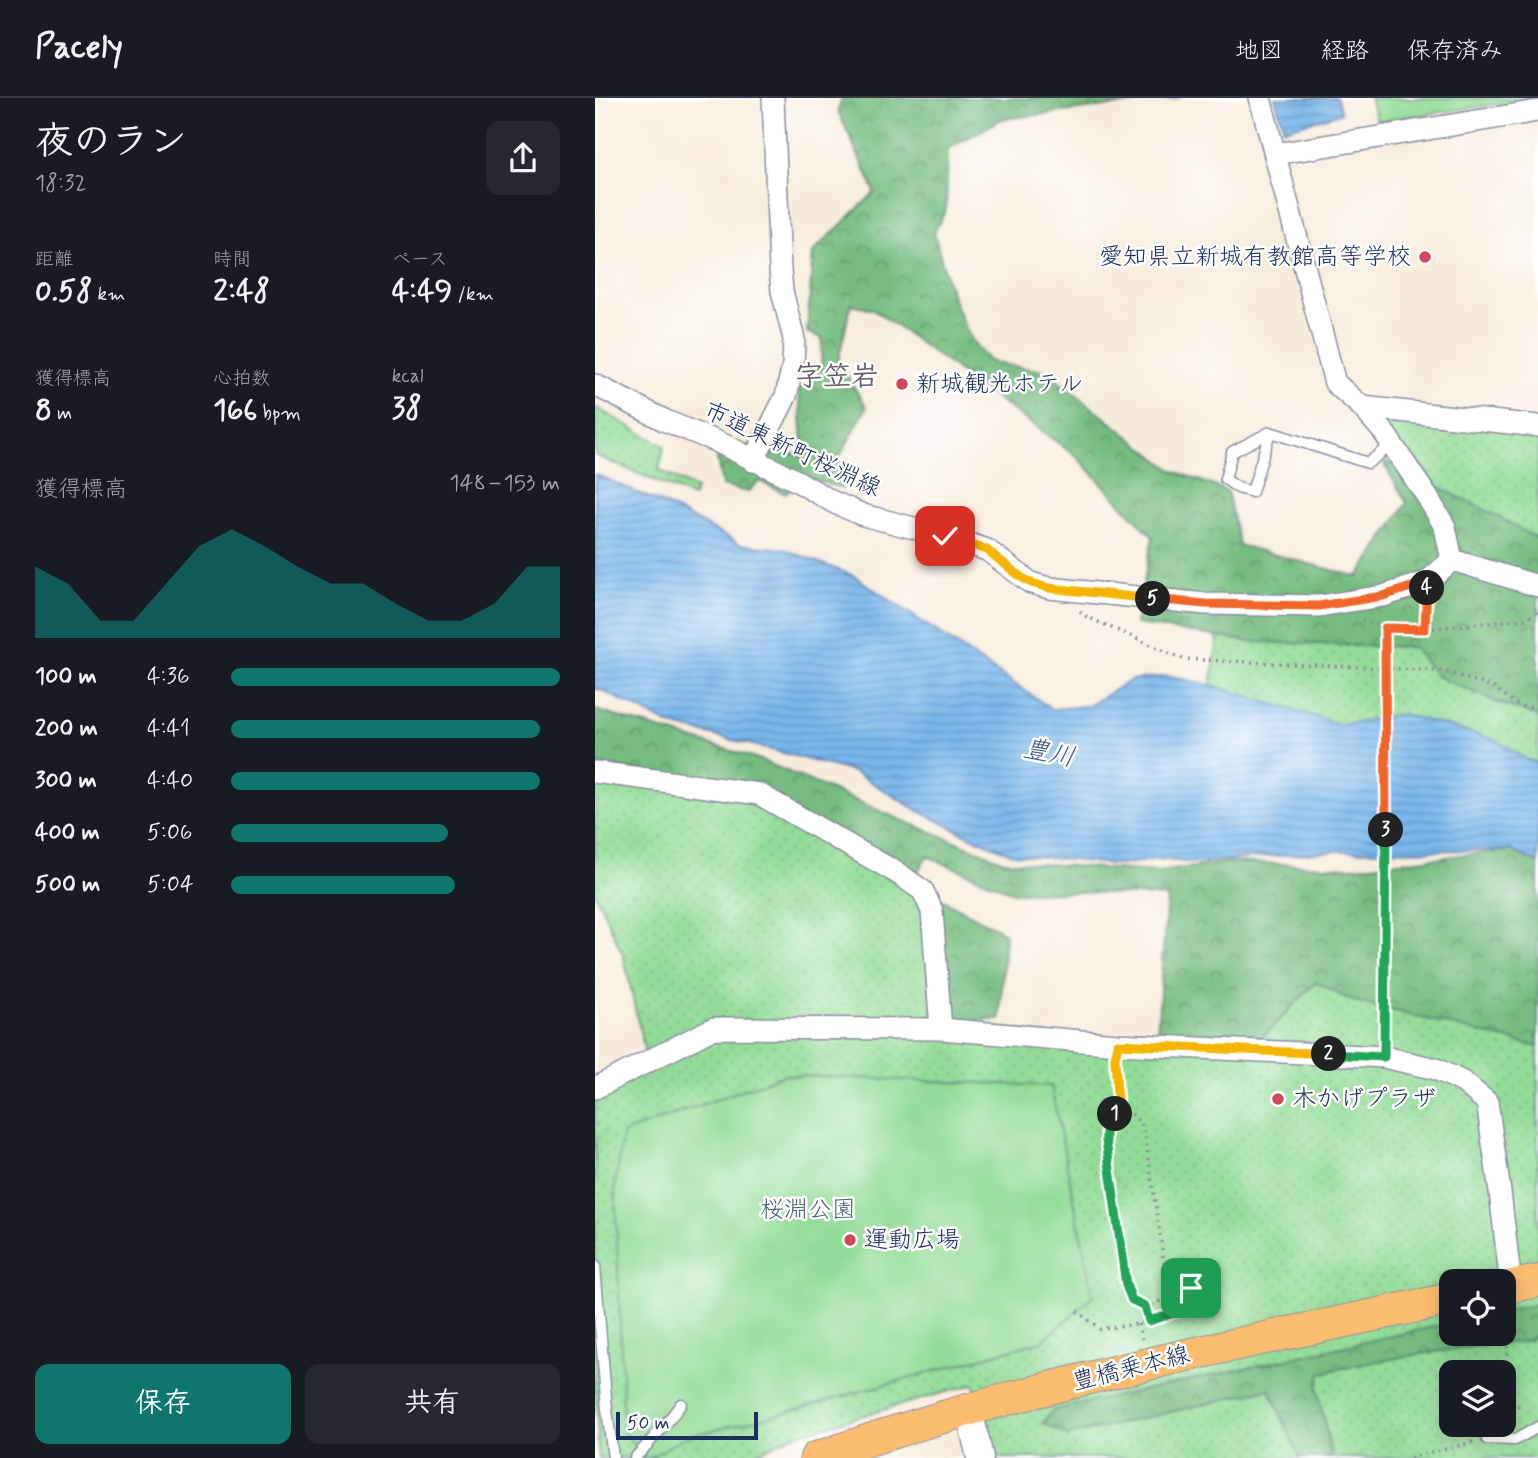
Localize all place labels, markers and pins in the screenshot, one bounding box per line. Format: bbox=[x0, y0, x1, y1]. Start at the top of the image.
place label: 愛知県立新城有教館高等学校 bbox=[1099, 242, 1411, 273]
marker: 愛知県立新城有教館高等学校 bbox=[1417, 249, 1433, 265]
place label: 新城観光ホテル bbox=[916, 369, 1083, 400]
marker: 新城観光ホテル bbox=[894, 376, 910, 392]
pin bbox=[915, 506, 975, 566]
pin: 4 bbox=[1409, 570, 1445, 606]
pin: 5 bbox=[1135, 582, 1171, 616]
pin: 3 bbox=[1369, 812, 1403, 848]
pin: 2 bbox=[1311, 1037, 1347, 1072]
place label: 木かげプラザ bbox=[1292, 1084, 1436, 1115]
marker: 木かげプラザ bbox=[1270, 1091, 1286, 1107]
pin: 1 bbox=[1098, 1096, 1133, 1132]
place label: 運動広場 bbox=[864, 1225, 960, 1256]
marker: 運動広場 bbox=[842, 1232, 858, 1248]
pin bbox=[1161, 1258, 1221, 1318]

